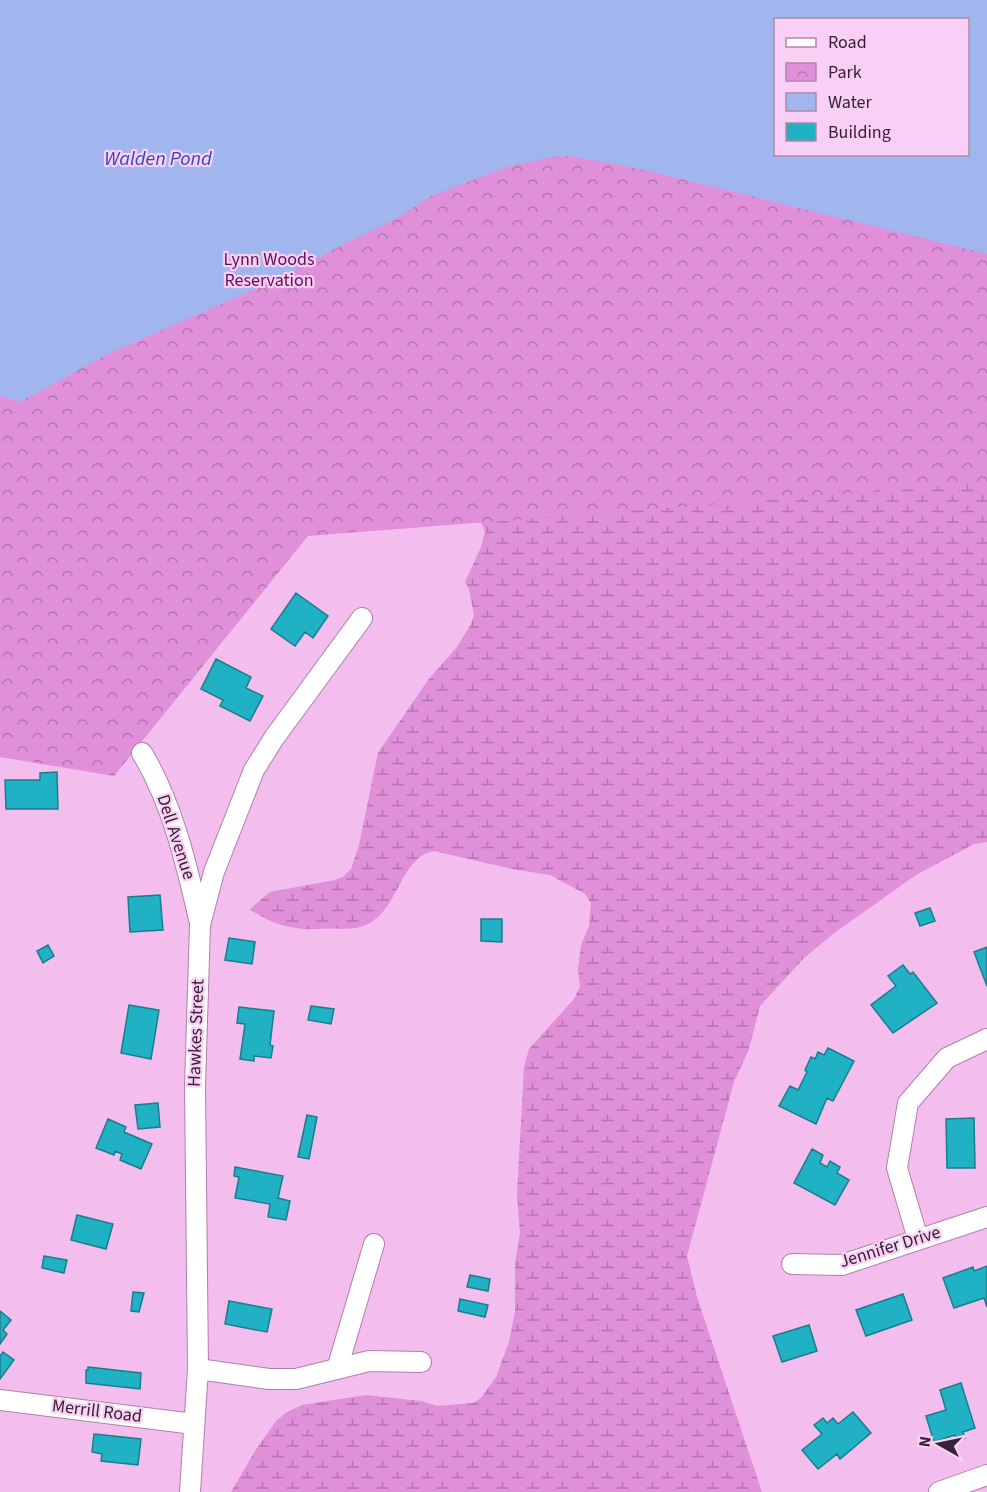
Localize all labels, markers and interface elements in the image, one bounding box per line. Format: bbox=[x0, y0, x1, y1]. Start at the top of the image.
legend bbox=[774, 18, 969, 156]
text: Road bbox=[828, 30, 867, 55]
text: Park bbox=[828, 60, 862, 85]
text: Water bbox=[828, 90, 872, 115]
text: Building bbox=[828, 120, 891, 145]
water label: Walden Pond bbox=[104, 145, 213, 173]
park label: Lynn Woods Reservation bbox=[224, 247, 315, 293]
street label: Dell Avenue bbox=[150, 791, 202, 883]
street label: Hawkes Street bbox=[182, 979, 210, 1087]
street label: Jennifer Drive bbox=[836, 1220, 944, 1274]
street label: Merrill Road bbox=[51, 1393, 143, 1429]
north arrow bbox=[909, 1414, 969, 1474]
text: N bbox=[913, 1435, 937, 1449]

